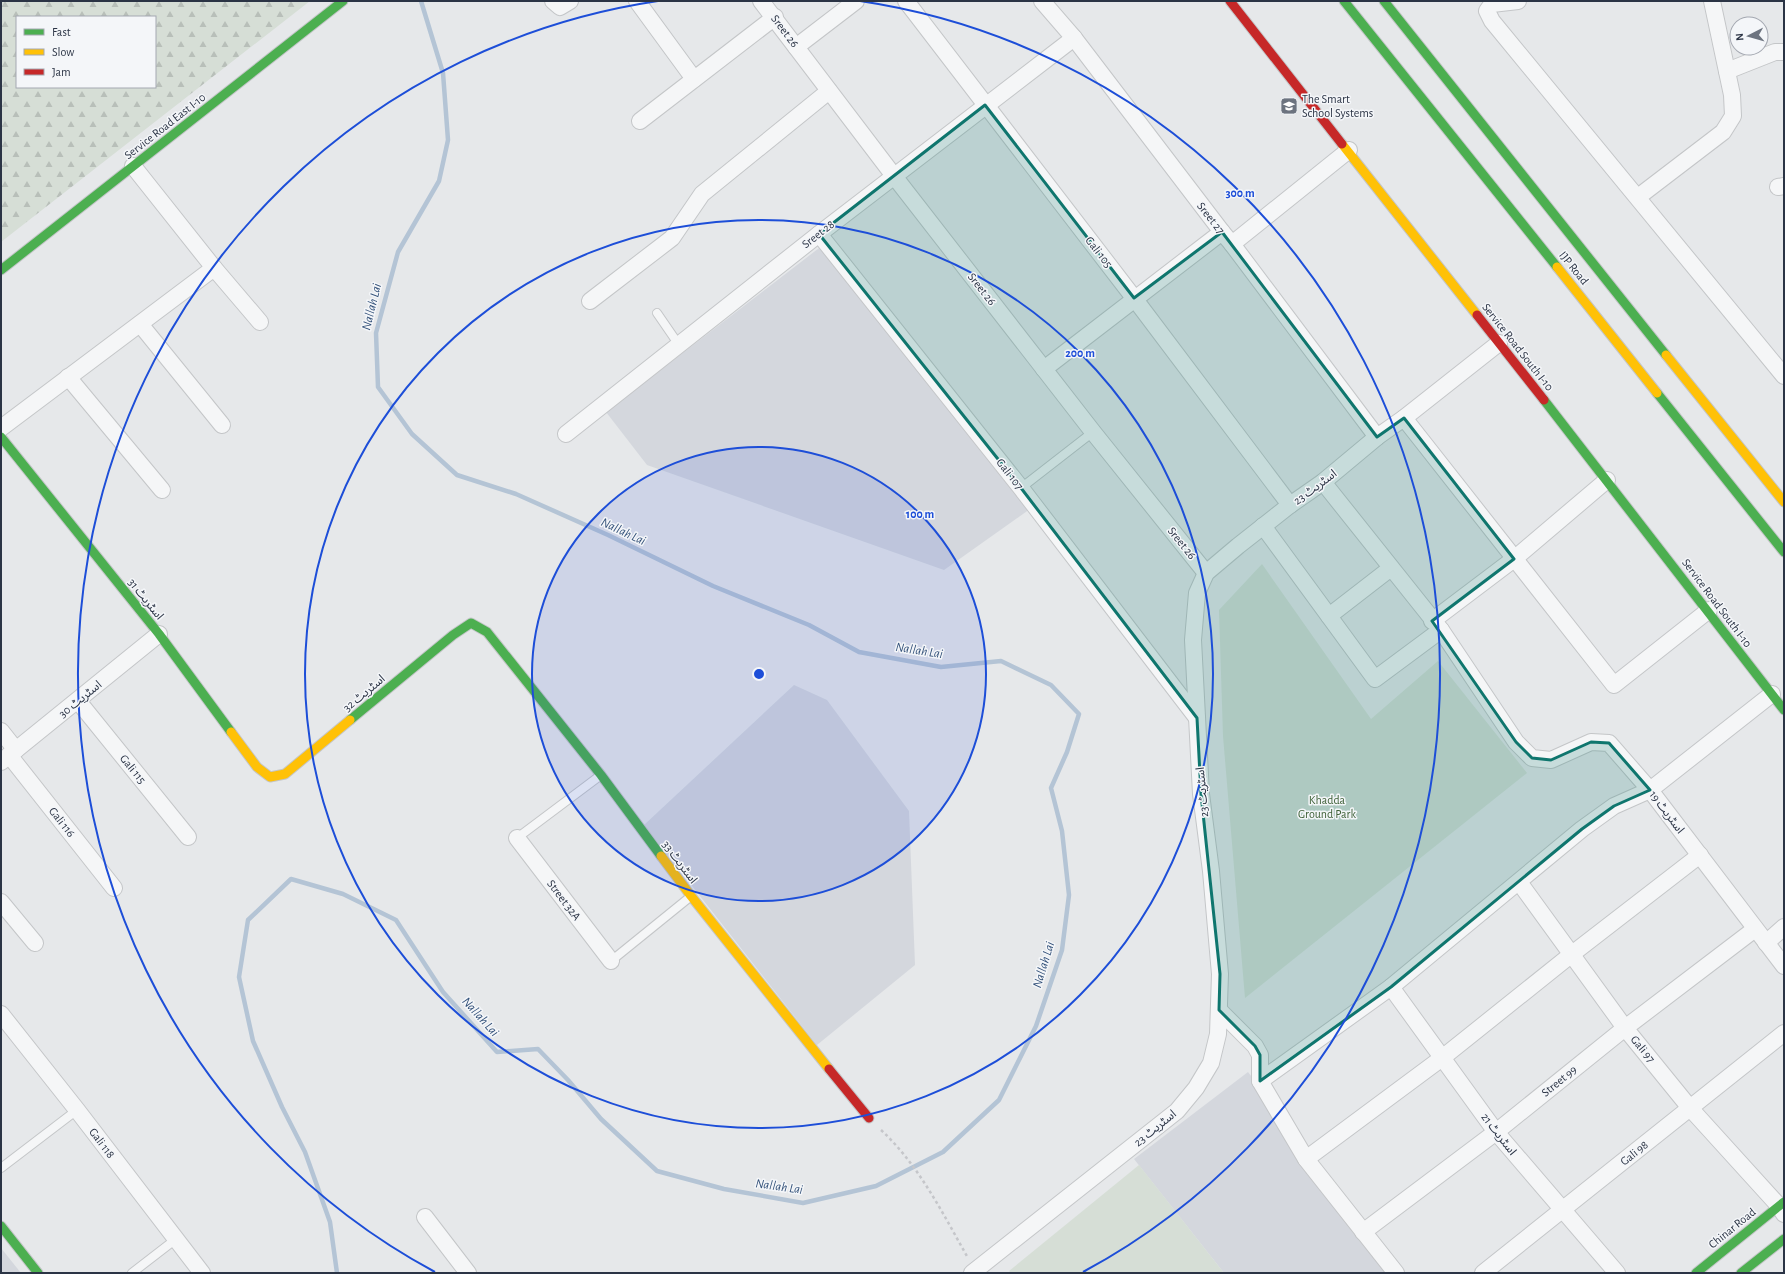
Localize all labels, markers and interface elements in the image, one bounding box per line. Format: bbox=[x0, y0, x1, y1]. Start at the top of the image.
street label: Sreet 26 bbox=[769, 12, 801, 50]
legend bbox=[16, 16, 156, 88]
north arrow bbox=[1729, 16, 1769, 56]
text: Fast bbox=[52, 26, 71, 38]
text: N bbox=[1734, 33, 1745, 41]
text: Slow bbox=[52, 46, 74, 58]
text: Jam bbox=[52, 66, 71, 78]
street label: Service Road East I-10 bbox=[122, 91, 208, 161]
place label: The Smart School Systems bbox=[1302, 93, 1373, 120]
school or university icon: The Smart School Systems bbox=[1279, 96, 1299, 116]
text: 300 m bbox=[1225, 187, 1255, 199]
street label: Sreet 27 bbox=[1195, 200, 1227, 236]
street label: Sreet 28 bbox=[800, 218, 837, 250]
street label: Gali 105 bbox=[1083, 234, 1115, 270]
street label: IJP Road bbox=[1557, 249, 1591, 287]
street label: Sreet 26 bbox=[966, 271, 998, 308]
water label: Nallah Lai bbox=[360, 282, 384, 332]
street label: Service Road South I-10 bbox=[1480, 301, 1556, 393]
text: 200 m bbox=[1065, 347, 1095, 359]
street label: Gali 107 bbox=[994, 456, 1026, 492]
street label: اسٹریٹ 23 bbox=[1291, 467, 1339, 508]
text: 100 m bbox=[906, 508, 934, 520]
water label: Nallah Lai bbox=[599, 516, 647, 548]
street label: Sreet 26 bbox=[1166, 525, 1199, 562]
street label: Service Road South I-10 bbox=[1680, 556, 1754, 650]
street label: اسٹریٹ 31 bbox=[125, 576, 166, 623]
water label: Nallah Lai bbox=[894, 641, 944, 661]
centre of rings bbox=[752, 667, 766, 681]
street label: اسٹریٹ 32 bbox=[341, 672, 388, 715]
street label: اسٹریٹ 30 bbox=[56, 678, 104, 721]
street label: Gali 115 bbox=[118, 752, 148, 786]
street label: اسٹریٹ 23 bbox=[1194, 766, 1211, 818]
street label: اسٹریٹ 19 bbox=[1646, 789, 1687, 836]
park label: Khadda Ground Park bbox=[1298, 794, 1356, 820]
street label: Gali 116 bbox=[47, 805, 78, 840]
street label: اسٹریٹ 33 bbox=[659, 839, 700, 886]
street label: Street 32A bbox=[545, 877, 583, 923]
water label: Nallah Lai bbox=[1031, 940, 1057, 990]
water label: Nallah Lai bbox=[459, 995, 501, 1039]
street label: Gali 97 bbox=[1629, 1033, 1657, 1065]
street label: Street 99 bbox=[1539, 1063, 1579, 1099]
street label: اسٹریٹ 23 bbox=[1132, 1107, 1179, 1149]
street label: اسٹریٹ 21 bbox=[1478, 1111, 1519, 1158]
street label: Gali 118 bbox=[87, 1126, 117, 1161]
street label: Gali 98 bbox=[1618, 1138, 1650, 1168]
water label: Nallah Lai bbox=[754, 1177, 804, 1197]
street label: Chinar Road bbox=[1706, 1205, 1758, 1251]

